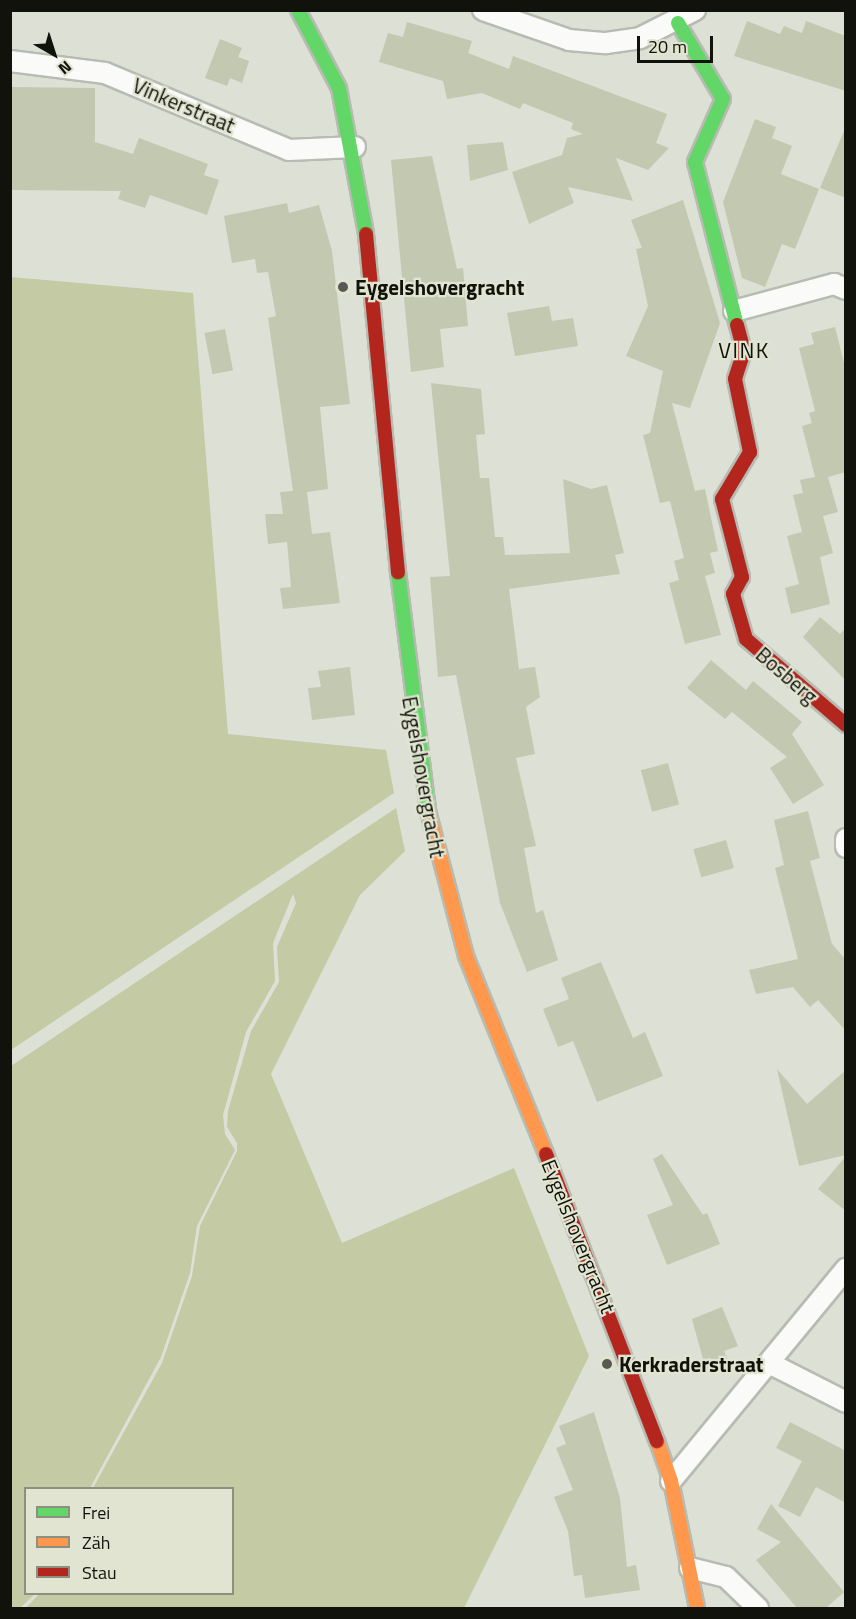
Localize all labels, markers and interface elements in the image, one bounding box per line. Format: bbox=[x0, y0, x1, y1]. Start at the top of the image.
north arrow bbox=[24, 24, 84, 84]
scale bar bbox=[640, 24, 716, 62]
text: 20 m bbox=[648, 33, 687, 60]
text: N bbox=[53, 55, 77, 81]
street label: Vinkerstraat bbox=[129, 72, 239, 138]
place label: Eygelshovergracht bbox=[355, 274, 524, 300]
marker: Eygelshovergracht bbox=[336, 280, 350, 294]
district label: VINK bbox=[718, 338, 770, 364]
street label: Bosberg bbox=[751, 641, 823, 709]
street label: Eygelshovergracht bbox=[397, 694, 451, 860]
street label: Eygelshovergracht bbox=[537, 1155, 621, 1317]
place label: Kerkraderstraat bbox=[619, 1351, 764, 1377]
marker: Kerkraderstraat bbox=[600, 1357, 614, 1371]
legend bbox=[24, 1487, 234, 1595]
text: Frei bbox=[82, 1499, 110, 1526]
text: Zäh bbox=[82, 1529, 110, 1556]
text: Stau bbox=[82, 1559, 117, 1586]

